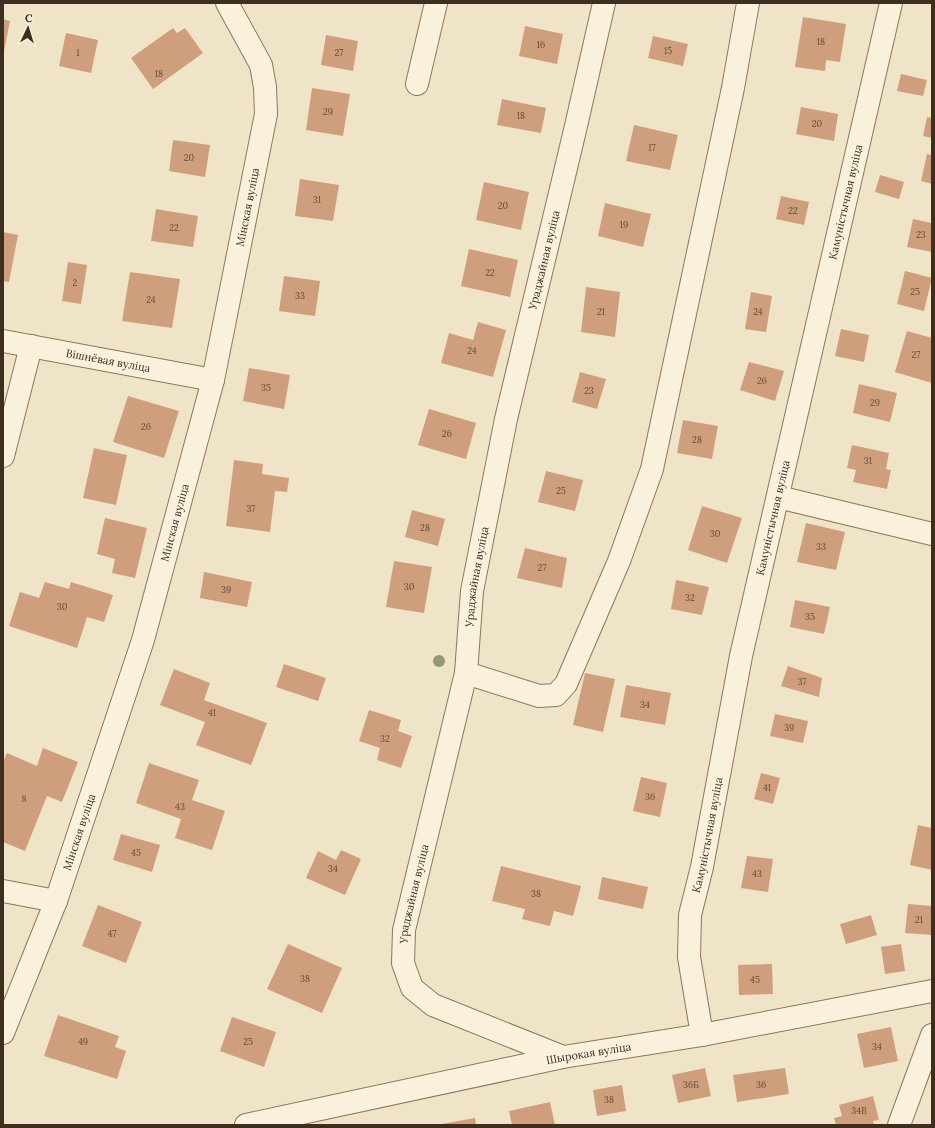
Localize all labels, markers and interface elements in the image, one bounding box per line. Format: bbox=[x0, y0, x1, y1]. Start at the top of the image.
north arrow bbox=[8, 8, 48, 48]
text: С bbox=[24, 11, 33, 25]
house number: 18 bbox=[817, 36, 825, 47]
house number: 16 bbox=[537, 39, 545, 50]
house number: 15 bbox=[664, 45, 672, 56]
house number: 1 bbox=[76, 47, 80, 58]
house number: 27 bbox=[335, 47, 343, 58]
house number: 18 bbox=[155, 68, 163, 79]
house number: 29 bbox=[323, 106, 333, 117]
house number: 18 bbox=[517, 110, 525, 121]
house number: 20 bbox=[812, 118, 823, 129]
house number: 17 bbox=[648, 142, 656, 153]
street label: Камуністычная вуліца bbox=[825, 143, 865, 261]
house number: 20 bbox=[184, 152, 195, 163]
street label: Мінская вуліца bbox=[233, 166, 262, 248]
house number: 31 bbox=[313, 194, 321, 205]
house number: 20 bbox=[498, 200, 509, 211]
house number: 22 bbox=[788, 205, 798, 216]
street label: Ураджайная вуліца bbox=[525, 209, 563, 312]
house number: 19 bbox=[620, 219, 628, 230]
house number: 22 bbox=[169, 222, 179, 233]
house number: 23 bbox=[916, 229, 926, 240]
house number: 22 bbox=[485, 267, 495, 278]
house number: 2 bbox=[73, 277, 78, 288]
house number: 25 bbox=[910, 286, 920, 297]
house number: 33 bbox=[295, 290, 305, 301]
house number: 24 bbox=[146, 294, 156, 305]
house number: 21 bbox=[597, 306, 605, 317]
house number: 24 bbox=[753, 306, 763, 317]
house number: 24 bbox=[467, 345, 477, 356]
street label: Вішнёвая вуліца bbox=[65, 346, 152, 375]
house number: 27 bbox=[912, 349, 920, 360]
house number: 26 bbox=[757, 375, 767, 386]
house number: 35 bbox=[261, 382, 271, 393]
house number: 23 bbox=[584, 385, 594, 396]
house number: 29 bbox=[870, 397, 880, 408]
house number: 26 bbox=[141, 421, 151, 432]
house number: 26 bbox=[442, 428, 452, 439]
house number: 28 bbox=[692, 434, 702, 445]
house number: 31 bbox=[864, 455, 872, 466]
street label: Камуністычная вуліца bbox=[753, 459, 793, 577]
street label: Мінская вуліца bbox=[157, 482, 192, 563]
house number: 25 bbox=[556, 485, 566, 496]
house number: 37 bbox=[247, 503, 255, 514]
house number: 28 bbox=[420, 522, 430, 533]
street label: Ураджайная вуліца bbox=[462, 525, 492, 628]
house number: 30 bbox=[710, 528, 721, 539]
house number: 33 bbox=[816, 541, 826, 552]
house number: 27 bbox=[538, 562, 546, 573]
house number: 30 bbox=[404, 581, 415, 592]
house number: 39 bbox=[221, 584, 231, 595]
house number: 32 bbox=[685, 592, 695, 603]
house number: 30 bbox=[57, 601, 68, 612]
house number: 35 bbox=[805, 611, 815, 622]
house number: 37 bbox=[798, 676, 806, 687]
house number: 34 bbox=[640, 699, 650, 710]
house number: 41 bbox=[208, 707, 216, 718]
house number: 39 bbox=[784, 722, 794, 733]
house number: 32 bbox=[380, 733, 390, 744]
street label: Камуністычная вуліца bbox=[689, 776, 726, 894]
house number: 41 bbox=[763, 782, 771, 793]
house number: 36 bbox=[645, 791, 655, 802]
street label: Мінская вуліца bbox=[60, 792, 98, 872]
house number: 8 bbox=[21, 793, 27, 804]
house number: 43 bbox=[175, 801, 185, 812]
street label: Ураджайная вуліца bbox=[397, 842, 432, 945]
house number: 45 bbox=[131, 847, 141, 858]
house number: 34 bbox=[328, 863, 338, 874]
house number: 43 bbox=[752, 868, 762, 879]
house number: 38 bbox=[531, 888, 541, 899]
house number: 21 bbox=[915, 914, 923, 925]
house number: 47 bbox=[107, 928, 117, 939]
house number: 38 bbox=[300, 973, 310, 984]
house number: 45 bbox=[750, 974, 760, 985]
house number: 49 bbox=[78, 1036, 88, 1047]
house number: 25 bbox=[243, 1036, 253, 1047]
street label: Шырокая вуліца bbox=[545, 1039, 632, 1067]
house number: 34 bbox=[872, 1041, 882, 1052]
house number: 36Б bbox=[683, 1079, 699, 1090]
house number: 36 bbox=[756, 1079, 766, 1090]
house number: 38 bbox=[604, 1094, 614, 1105]
house number: 34В bbox=[851, 1105, 867, 1116]

